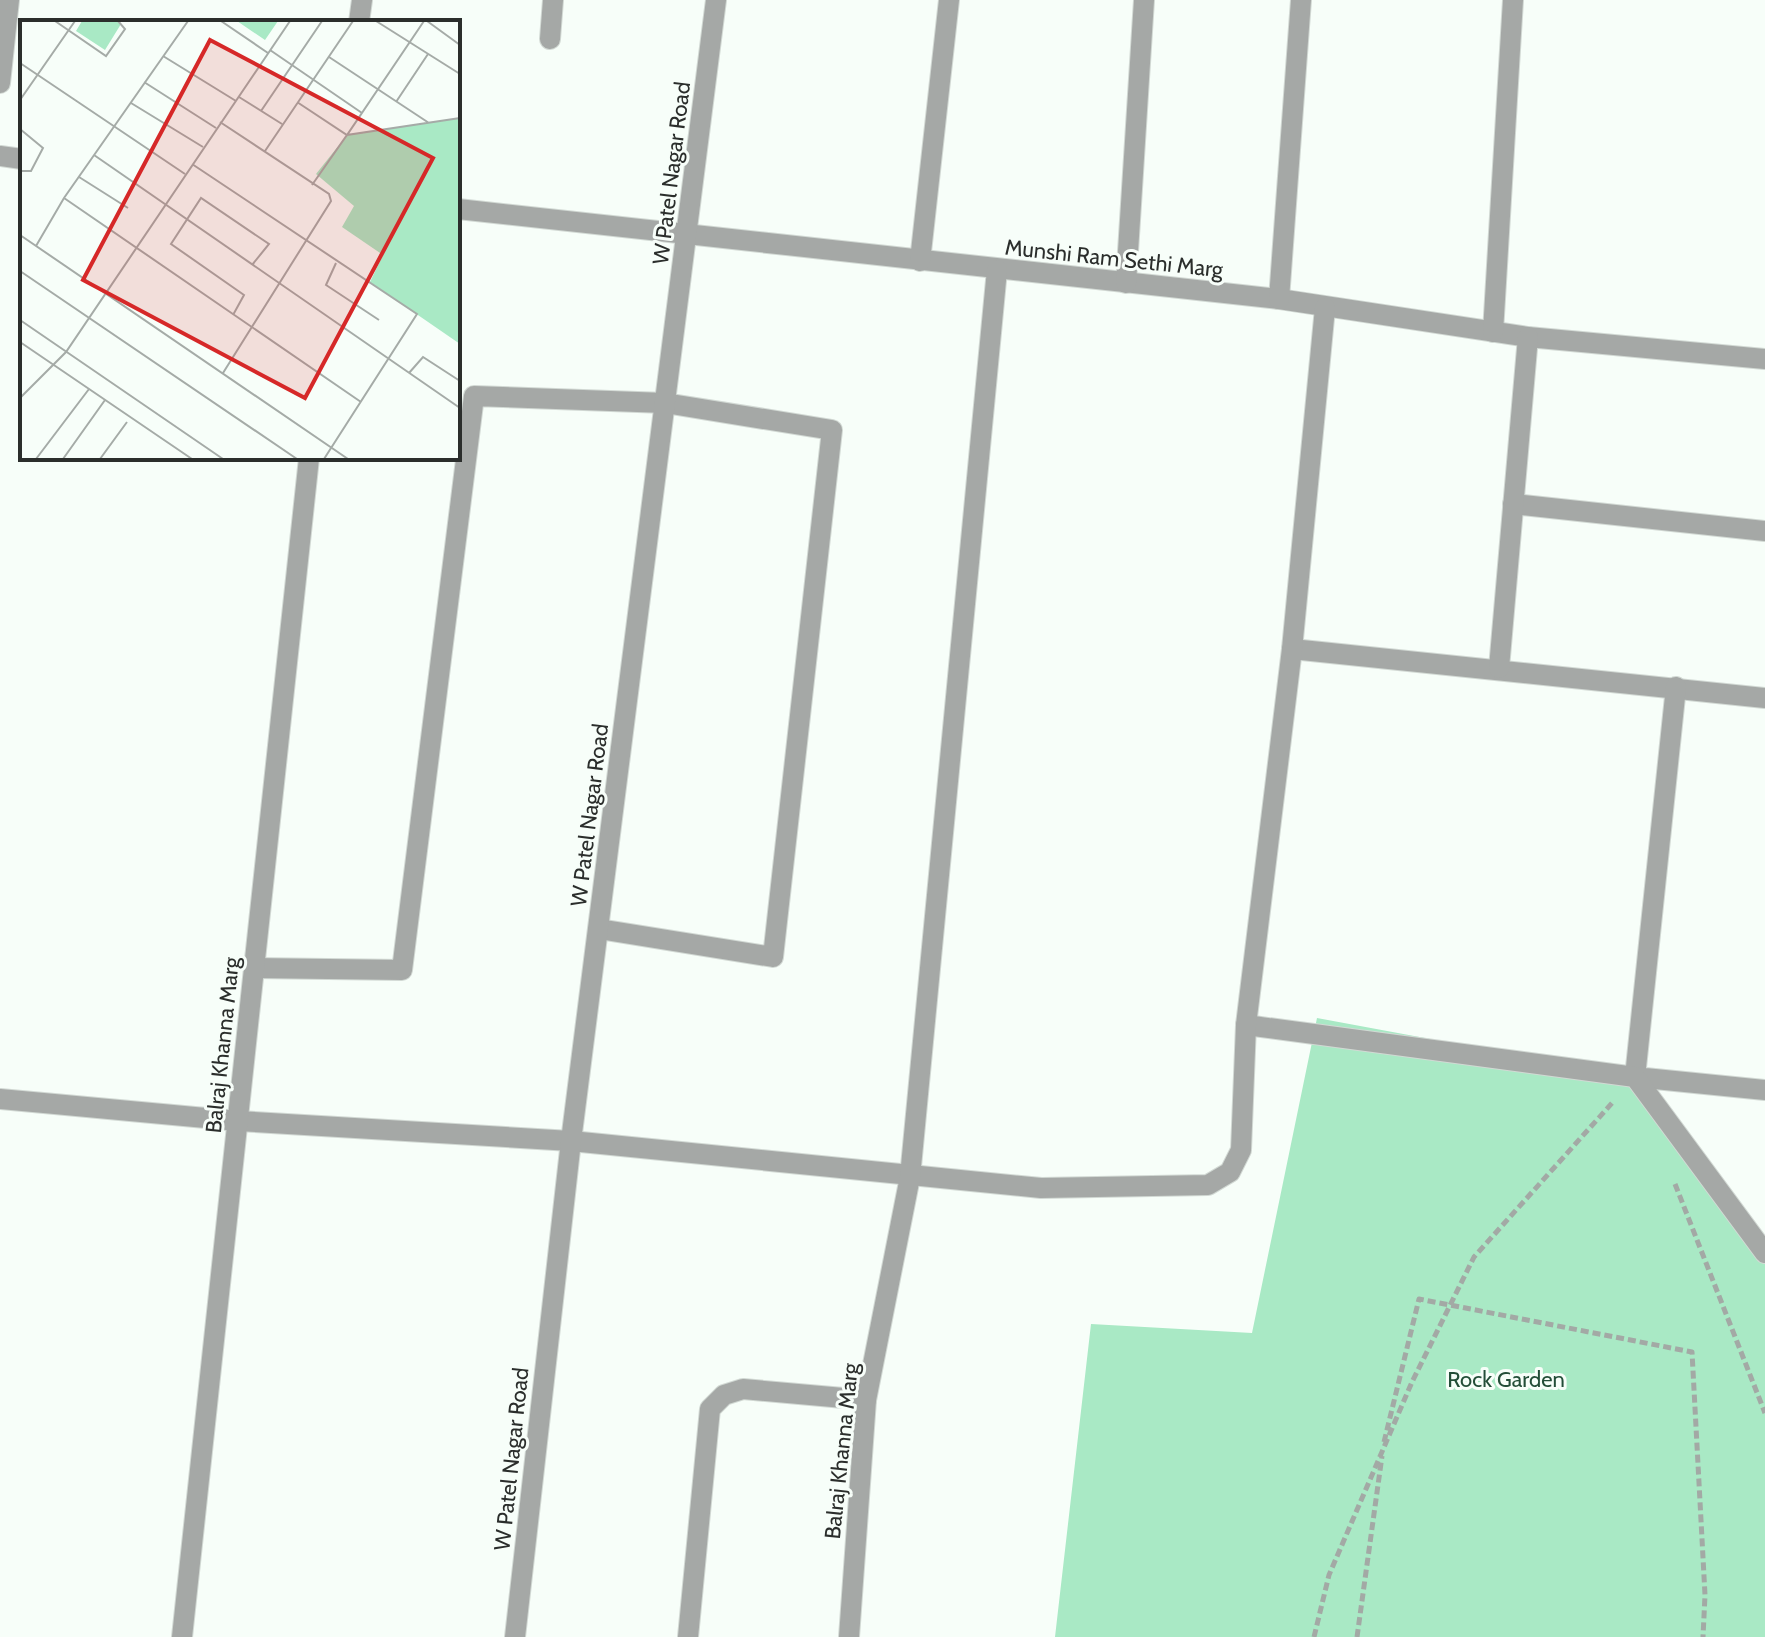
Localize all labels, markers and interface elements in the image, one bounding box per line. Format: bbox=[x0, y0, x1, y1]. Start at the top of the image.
inset map bbox=[20, 20, 460, 460]
street label: W Patel Nagar Road bbox=[647, 80, 696, 266]
street label: Munshi Ram Sethi Marg bbox=[1004, 234, 1225, 283]
street label: W Patel Nagar Road bbox=[565, 722, 614, 908]
street label: Balraj Khanna Marg bbox=[200, 955, 245, 1134]
street label: Balraj Khanna Marg bbox=[819, 1361, 864, 1540]
street label: W Patel Nagar Road bbox=[488, 1366, 535, 1552]
park label: Rock Garden bbox=[1447, 1366, 1565, 1393]

